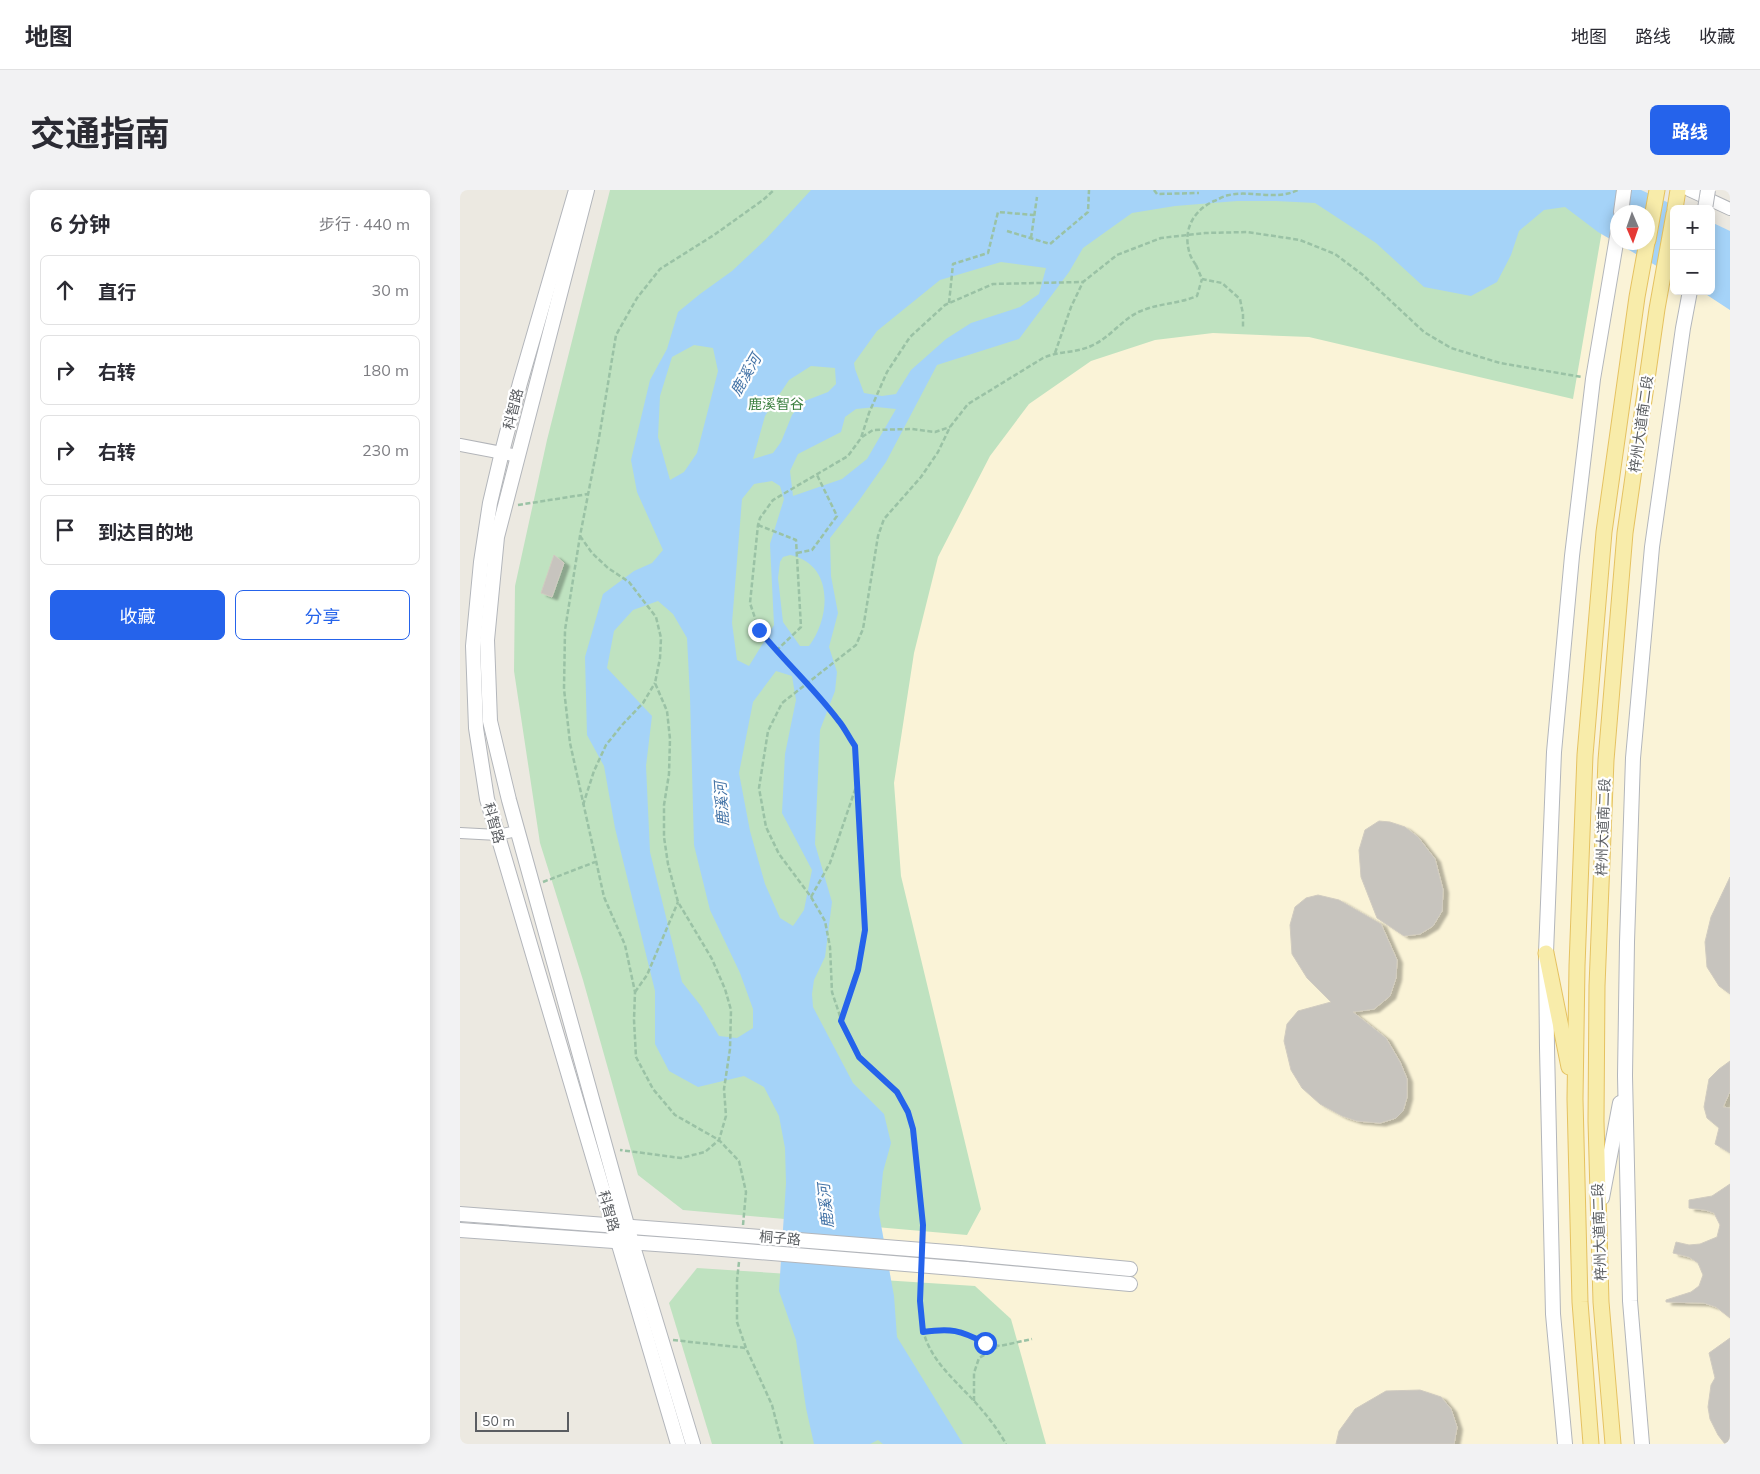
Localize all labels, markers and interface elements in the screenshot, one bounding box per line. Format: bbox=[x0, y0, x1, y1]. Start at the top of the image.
text: 地图 bbox=[25, 21, 73, 51]
text: 地图 bbox=[1571, 25, 1607, 48]
text: 路线 bbox=[1635, 25, 1671, 48]
text: 收藏 bbox=[1699, 25, 1735, 48]
button: 路线 bbox=[1650, 105, 1730, 155]
text: 交通指南 bbox=[30, 111, 170, 155]
north arrow bbox=[1610, 205, 1655, 250]
map controls bbox=[1670, 205, 1715, 295]
button: + bbox=[1670, 205, 1715, 250]
text: 6 分钟 bbox=[50, 211, 110, 237]
text: 步行 · 440 m bbox=[319, 214, 410, 234]
button: − bbox=[1670, 250, 1715, 295]
icon: ahead bbox=[51, 276, 79, 304]
text: 直行 bbox=[98, 280, 136, 304]
text: 30 m bbox=[372, 280, 409, 300]
water label: 鹿溪河 bbox=[726, 348, 767, 399]
icon: right bbox=[51, 356, 79, 384]
text: 右转 bbox=[98, 360, 136, 384]
text: 180 m bbox=[362, 360, 409, 380]
street label: 梓州大道南二段 bbox=[1625, 374, 1657, 474]
street label: 科智路 bbox=[499, 386, 527, 432]
park label: 鹿溪智谷 bbox=[748, 395, 804, 413]
icon: right bbox=[51, 436, 79, 464]
text: 右转 bbox=[98, 440, 136, 464]
text: 230 m bbox=[362, 440, 409, 460]
icon: arrive bbox=[51, 516, 79, 544]
text: 到达目的地 bbox=[98, 520, 193, 544]
button: 收藏 bbox=[50, 590, 225, 640]
button: 分享 bbox=[235, 590, 410, 640]
route end bbox=[748, 619, 771, 642]
water label: 鹿溪河 bbox=[710, 778, 733, 827]
street label: 梓州大道南二段 bbox=[1592, 778, 1614, 876]
street label: 科智路 bbox=[480, 800, 508, 846]
water label: 鹿溪河 bbox=[813, 1180, 837, 1229]
street label: 梓州大道南二段 bbox=[1588, 1183, 1610, 1281]
street label: 科智路 bbox=[595, 1188, 623, 1234]
street label: 桐子路 bbox=[758, 1227, 802, 1249]
route start bbox=[974, 1332, 997, 1355]
scale bar bbox=[475, 1409, 569, 1432]
text: 50 m bbox=[482, 1412, 515, 1430]

